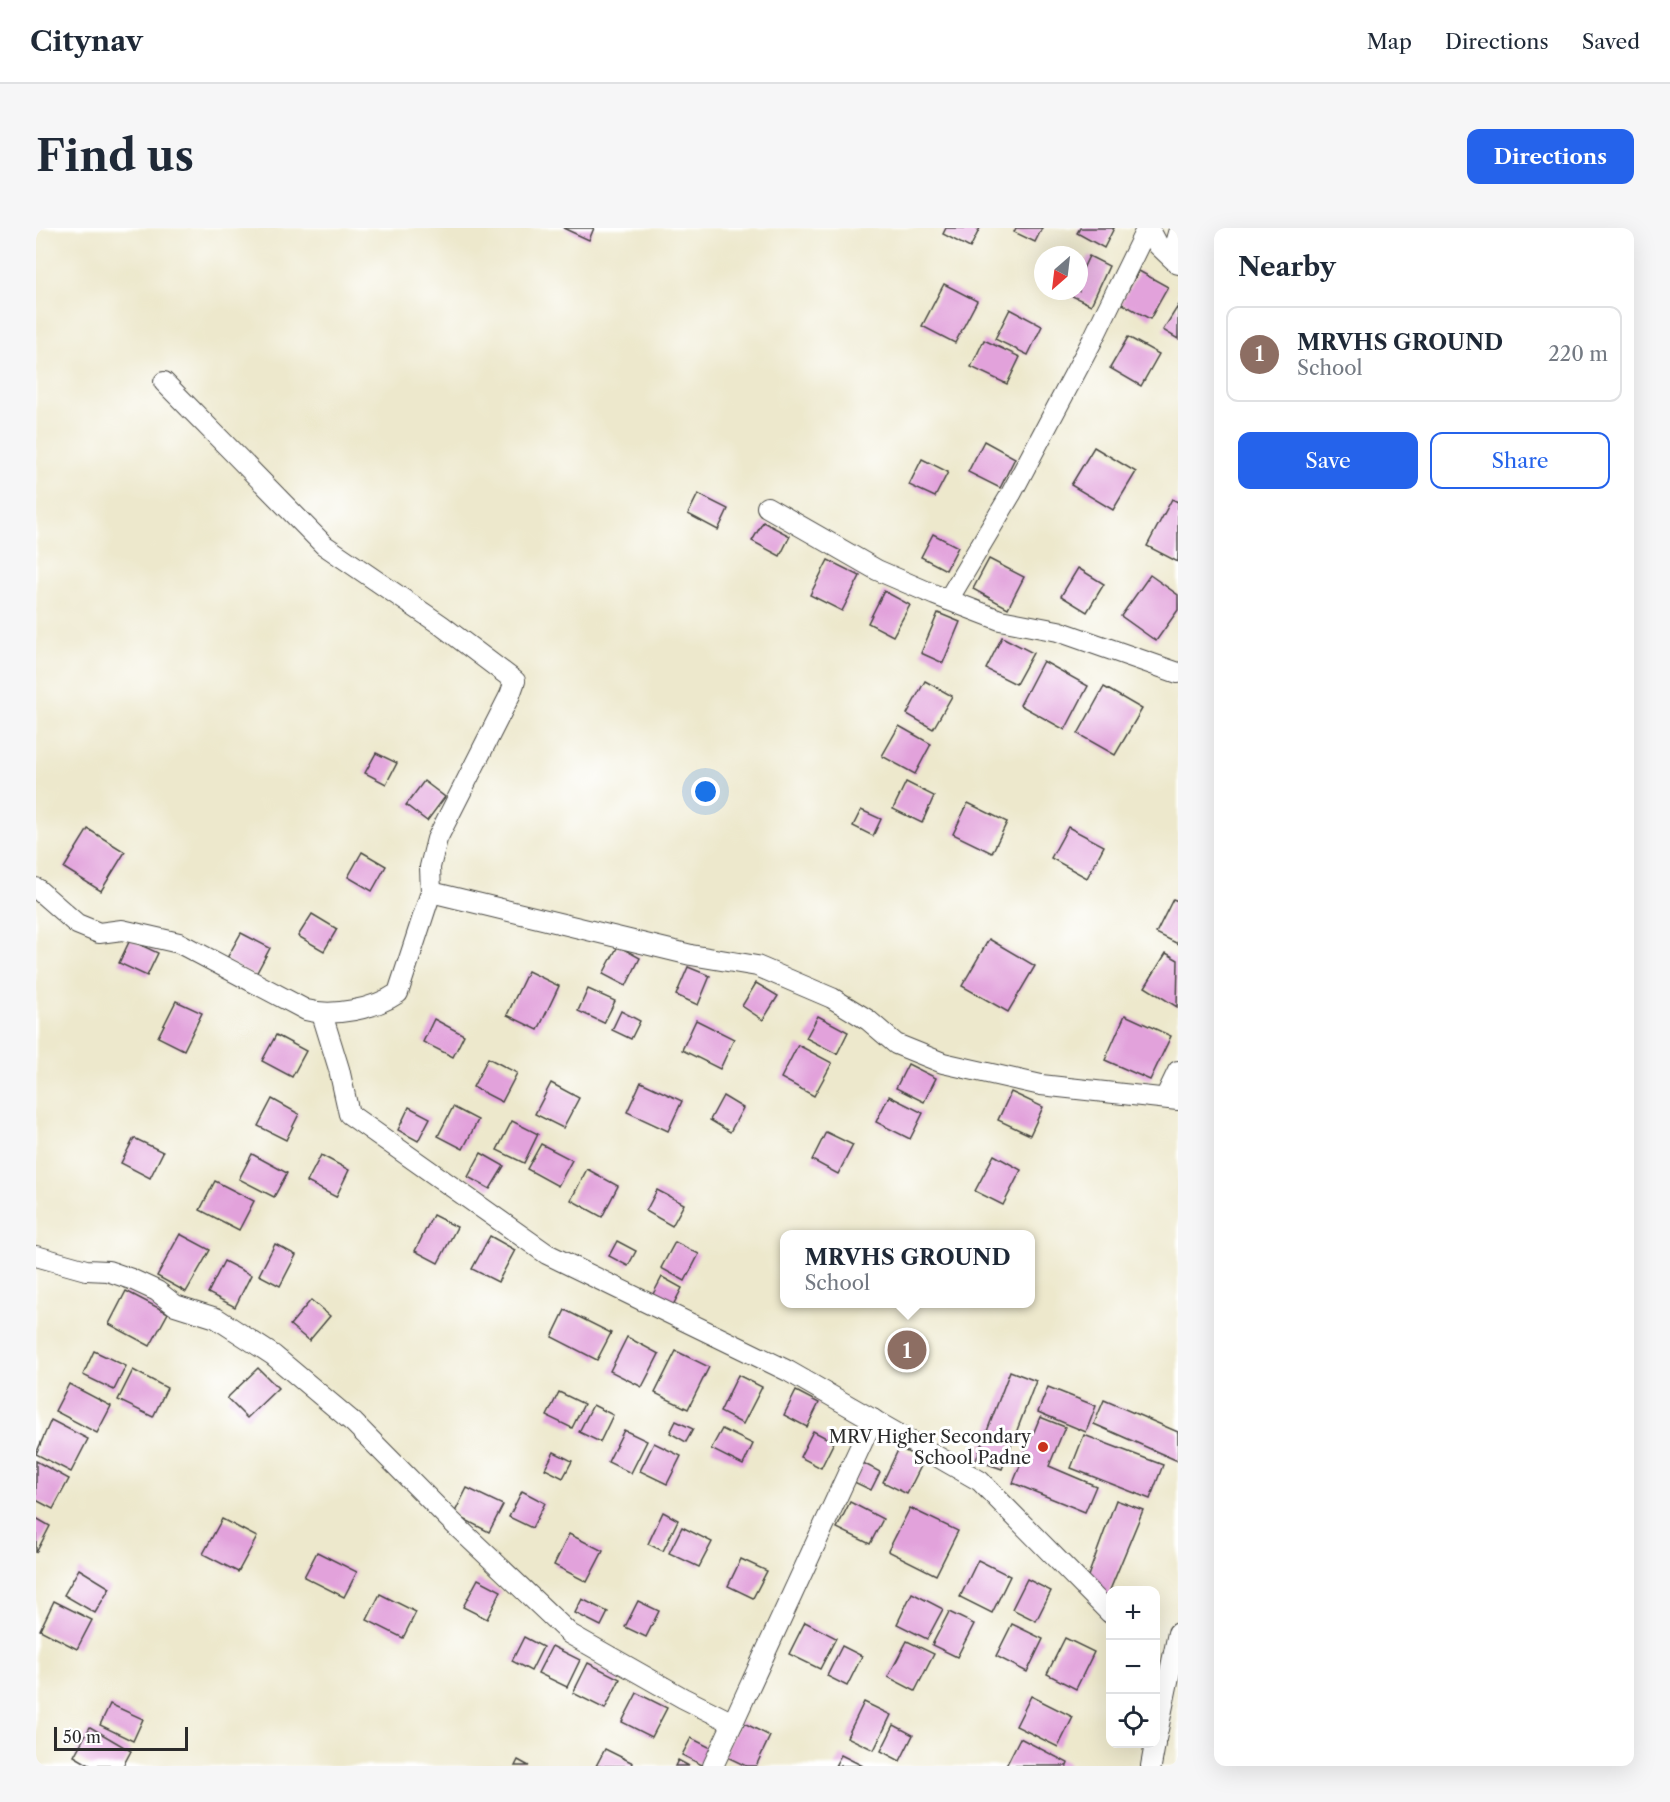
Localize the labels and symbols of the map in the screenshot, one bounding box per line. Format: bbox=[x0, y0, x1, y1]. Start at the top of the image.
north arrow bbox=[1034, 246, 1088, 300]
your location bbox=[691, 777, 720, 806]
pin: 1 bbox=[888, 1328, 926, 1372]
place label: MRV Higher Secondary School Padne bbox=[829, 1426, 1032, 1469]
marker: MRV Higher Secondary School Padne bbox=[1036, 1440, 1050, 1454]
scale bar bbox=[54, 1724, 188, 1752]

